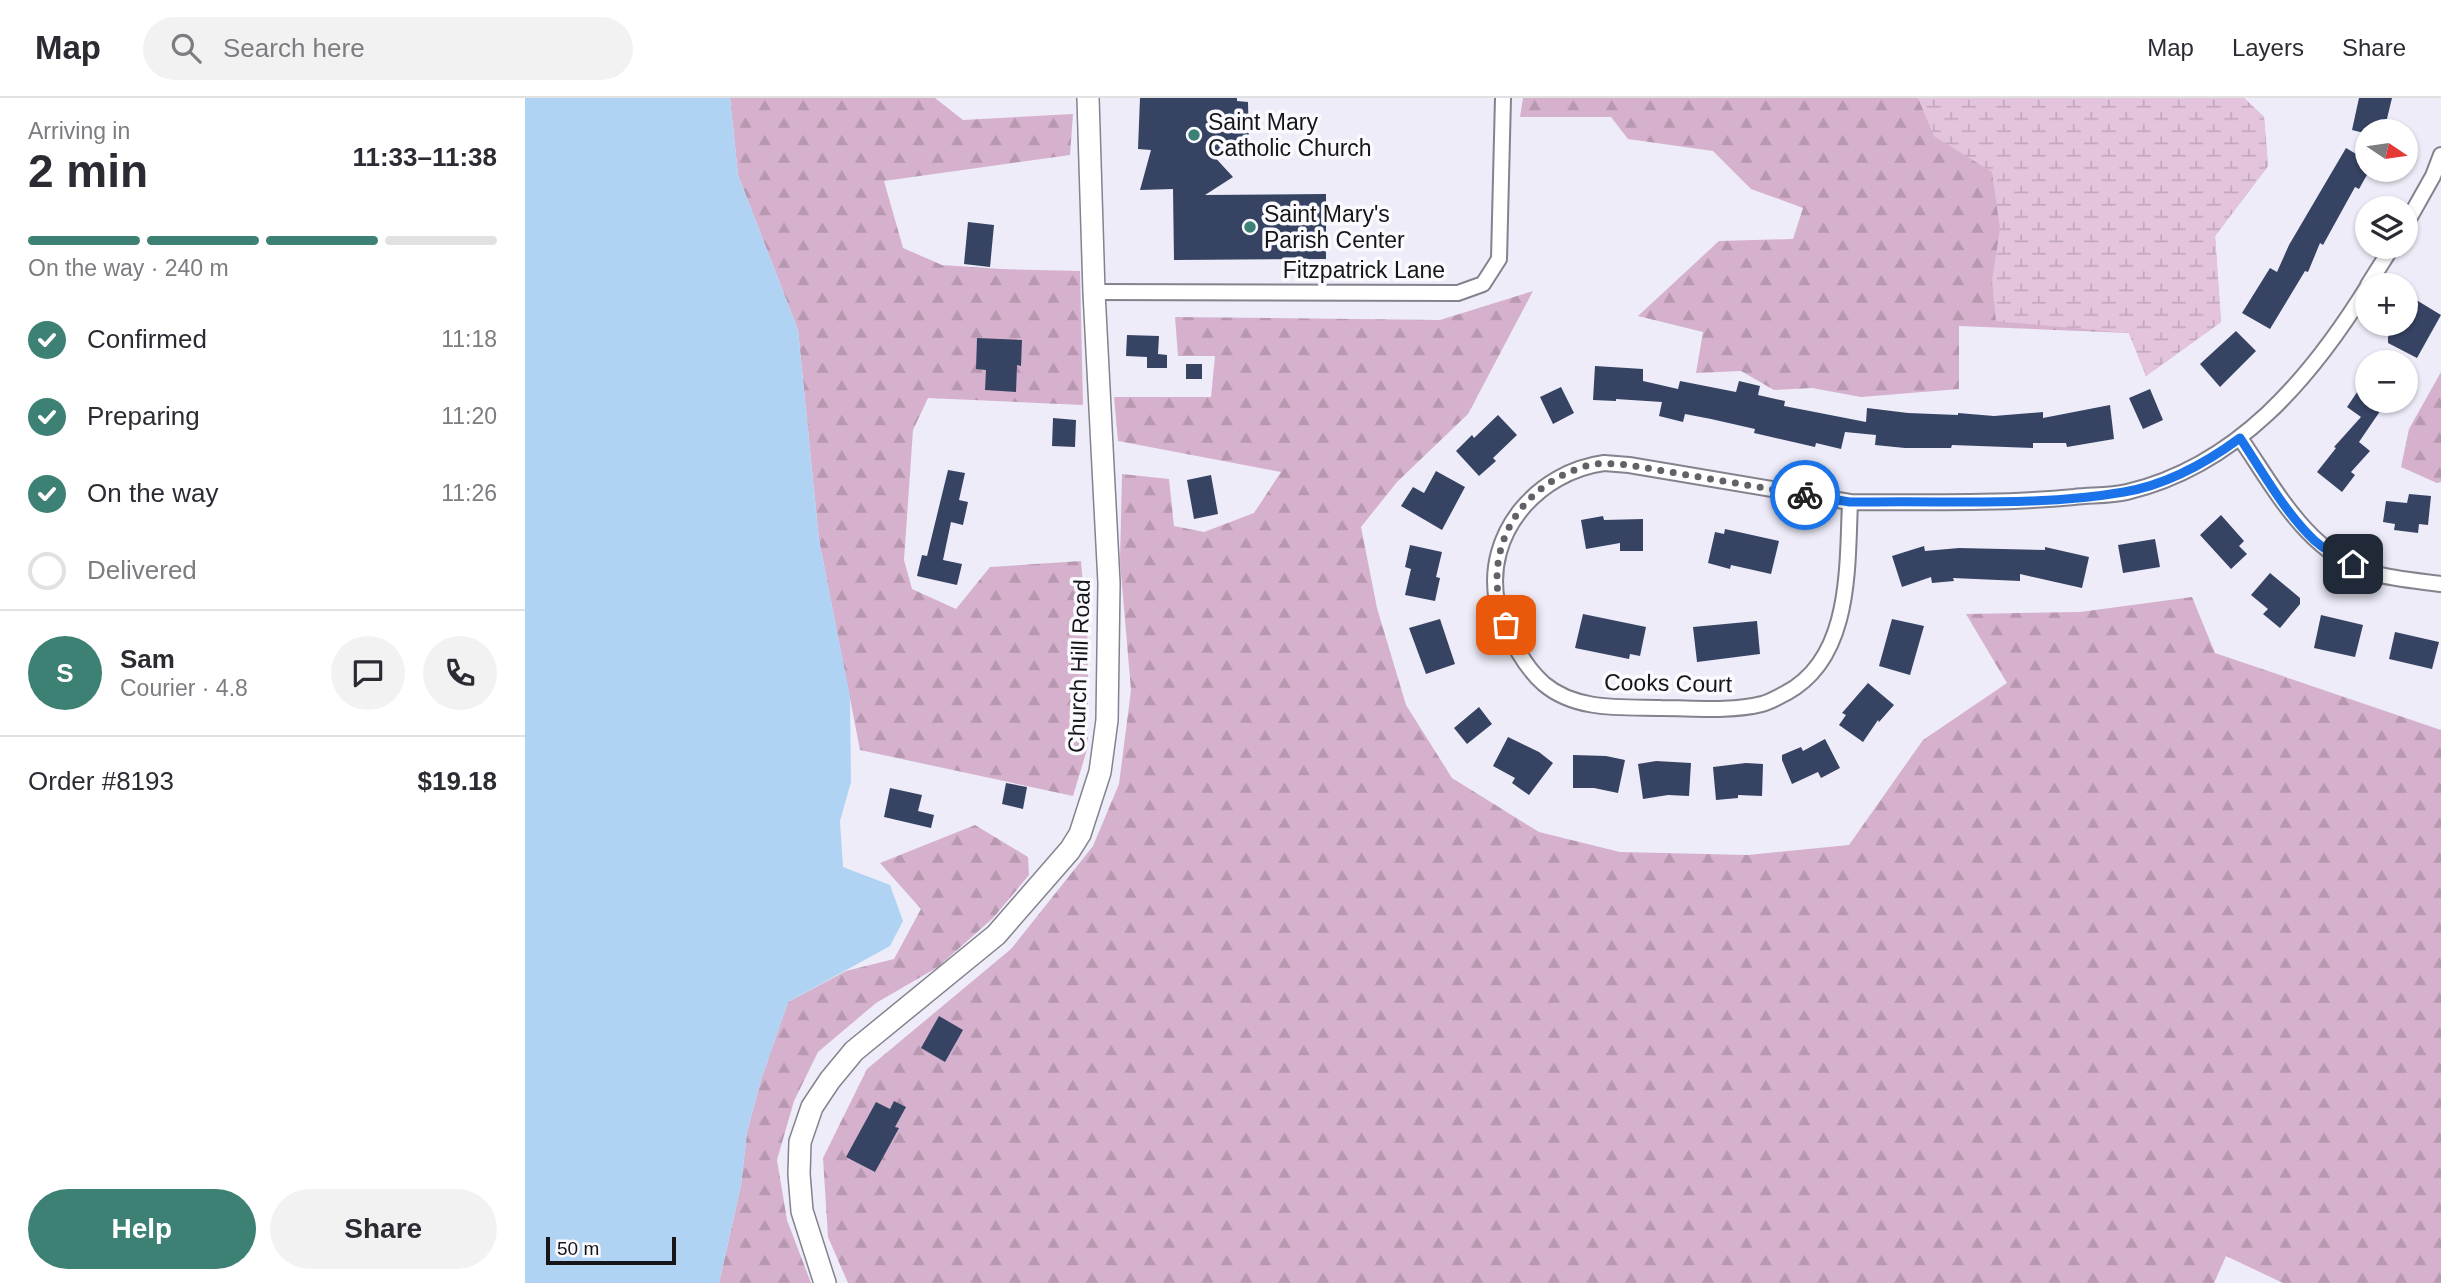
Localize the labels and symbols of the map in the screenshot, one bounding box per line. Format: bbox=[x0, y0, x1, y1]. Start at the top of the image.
place label: Saint Mary Catholic Church bbox=[1208, 109, 1372, 161]
north arrow bbox=[2355, 119, 2419, 182]
marker: Saint Mary Catholic Church bbox=[1186, 127, 1202, 143]
place label: Saint Mary's Parish Center bbox=[1264, 201, 1405, 253]
marker: Saint Mary's Parish Center bbox=[1242, 219, 1258, 235]
street label: Fitzpatrick Lane bbox=[1283, 257, 1445, 283]
courier bbox=[1770, 460, 1840, 530]
pin bbox=[2323, 534, 2383, 594]
street label: Church Hill Road bbox=[1063, 579, 1095, 753]
pin bbox=[1476, 595, 1536, 655]
street label: Cooks Court bbox=[1604, 669, 1733, 697]
scale bar bbox=[546, 1234, 675, 1266]

